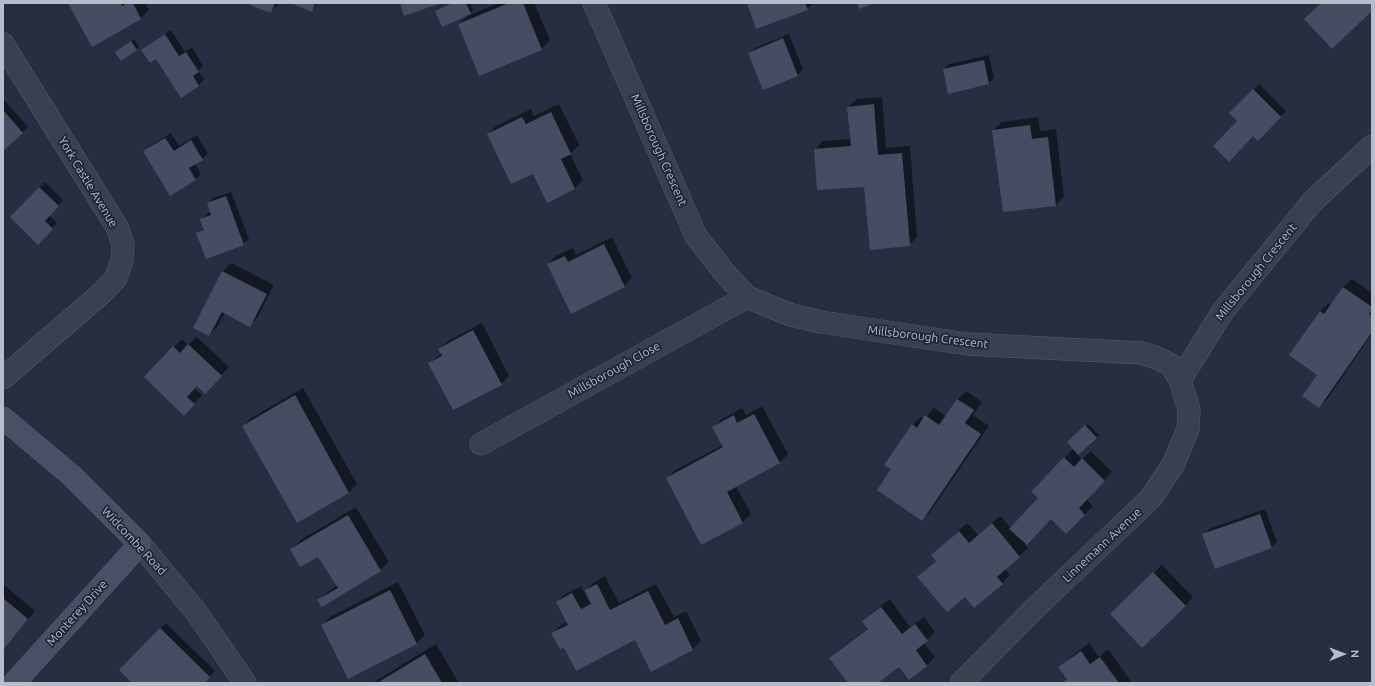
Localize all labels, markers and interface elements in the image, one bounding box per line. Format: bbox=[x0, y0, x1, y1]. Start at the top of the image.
street label: Millsborough Crescent bbox=[628, 92, 690, 208]
street label: York Castle Avenue bbox=[55, 134, 121, 230]
street label: Millsborough Crescent bbox=[1212, 220, 1300, 324]
street label: Millsborough Crescent bbox=[867, 322, 989, 352]
street label: Millsborough Close bbox=[565, 339, 663, 401]
street label: Widcombe Road bbox=[99, 504, 169, 578]
street label: Linnemann Avenue bbox=[1060, 505, 1144, 585]
street label: Monterey Drive bbox=[44, 577, 110, 649]
north arrow bbox=[1323, 634, 1363, 674]
text: N bbox=[1349, 650, 1361, 658]

